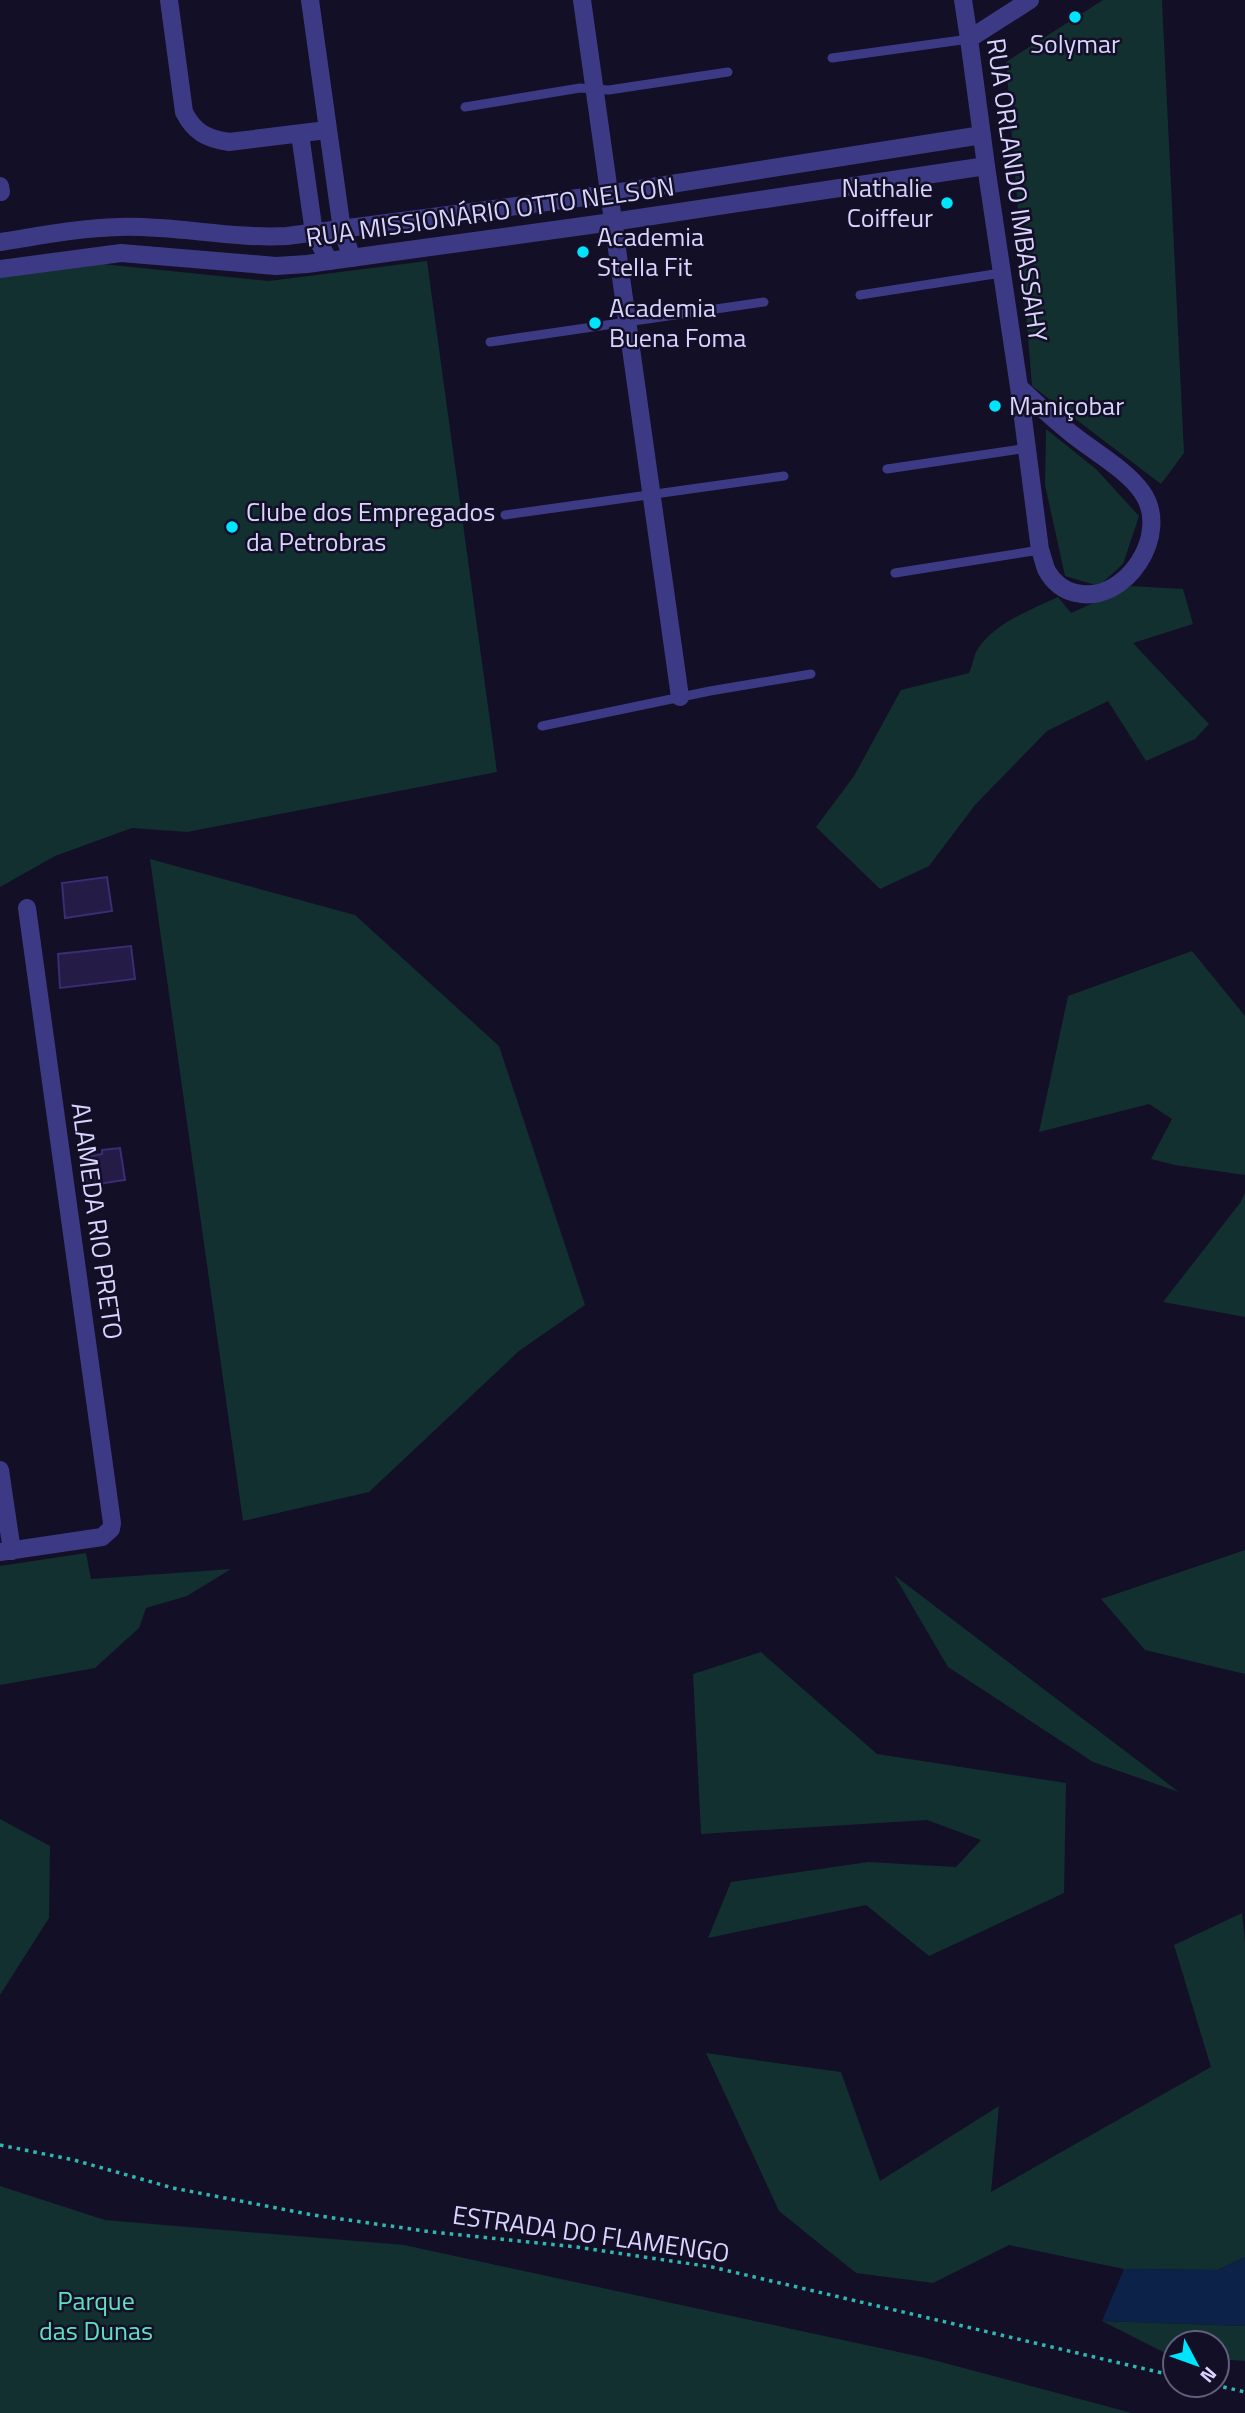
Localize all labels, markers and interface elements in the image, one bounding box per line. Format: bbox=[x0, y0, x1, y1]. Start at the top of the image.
marker: Solymar bbox=[1067, 9, 1083, 25]
place label: Solymar bbox=[1030, 24, 1120, 63]
street label: RUA ORLANDO IMBASSAHY bbox=[977, 35, 1058, 344]
street label: RUA MISSIONÁRIO OTTO NELSON bbox=[303, 166, 677, 257]
place label: Nathalie Coiffeur bbox=[841, 168, 933, 237]
marker: Nathalie Coiffeur bbox=[939, 195, 955, 211]
place label: Academia Stella Fit bbox=[597, 217, 704, 286]
marker: Academia Stella Fit bbox=[575, 244, 591, 260]
place label: Academia Buena Foma bbox=[609, 288, 746, 357]
marker: Academia Buena Foma bbox=[587, 315, 603, 331]
place label: Maniçobar bbox=[1009, 386, 1124, 425]
marker: Maniçobar bbox=[987, 398, 1003, 414]
place label: Clube dos Empregados da Petrobras bbox=[246, 492, 495, 561]
marker: Clube dos Empregados da Petrobras bbox=[224, 519, 240, 535]
street label: ALAMEDA RIO PRETO bbox=[62, 1100, 133, 1342]
street label: ESTRADA DO FLAMENGO bbox=[450, 2195, 732, 2272]
park label: Parque das Dunas bbox=[39, 2281, 153, 2350]
north arrow bbox=[1161, 2329, 1231, 2399]
text: N bbox=[1194, 2361, 1224, 2390]

